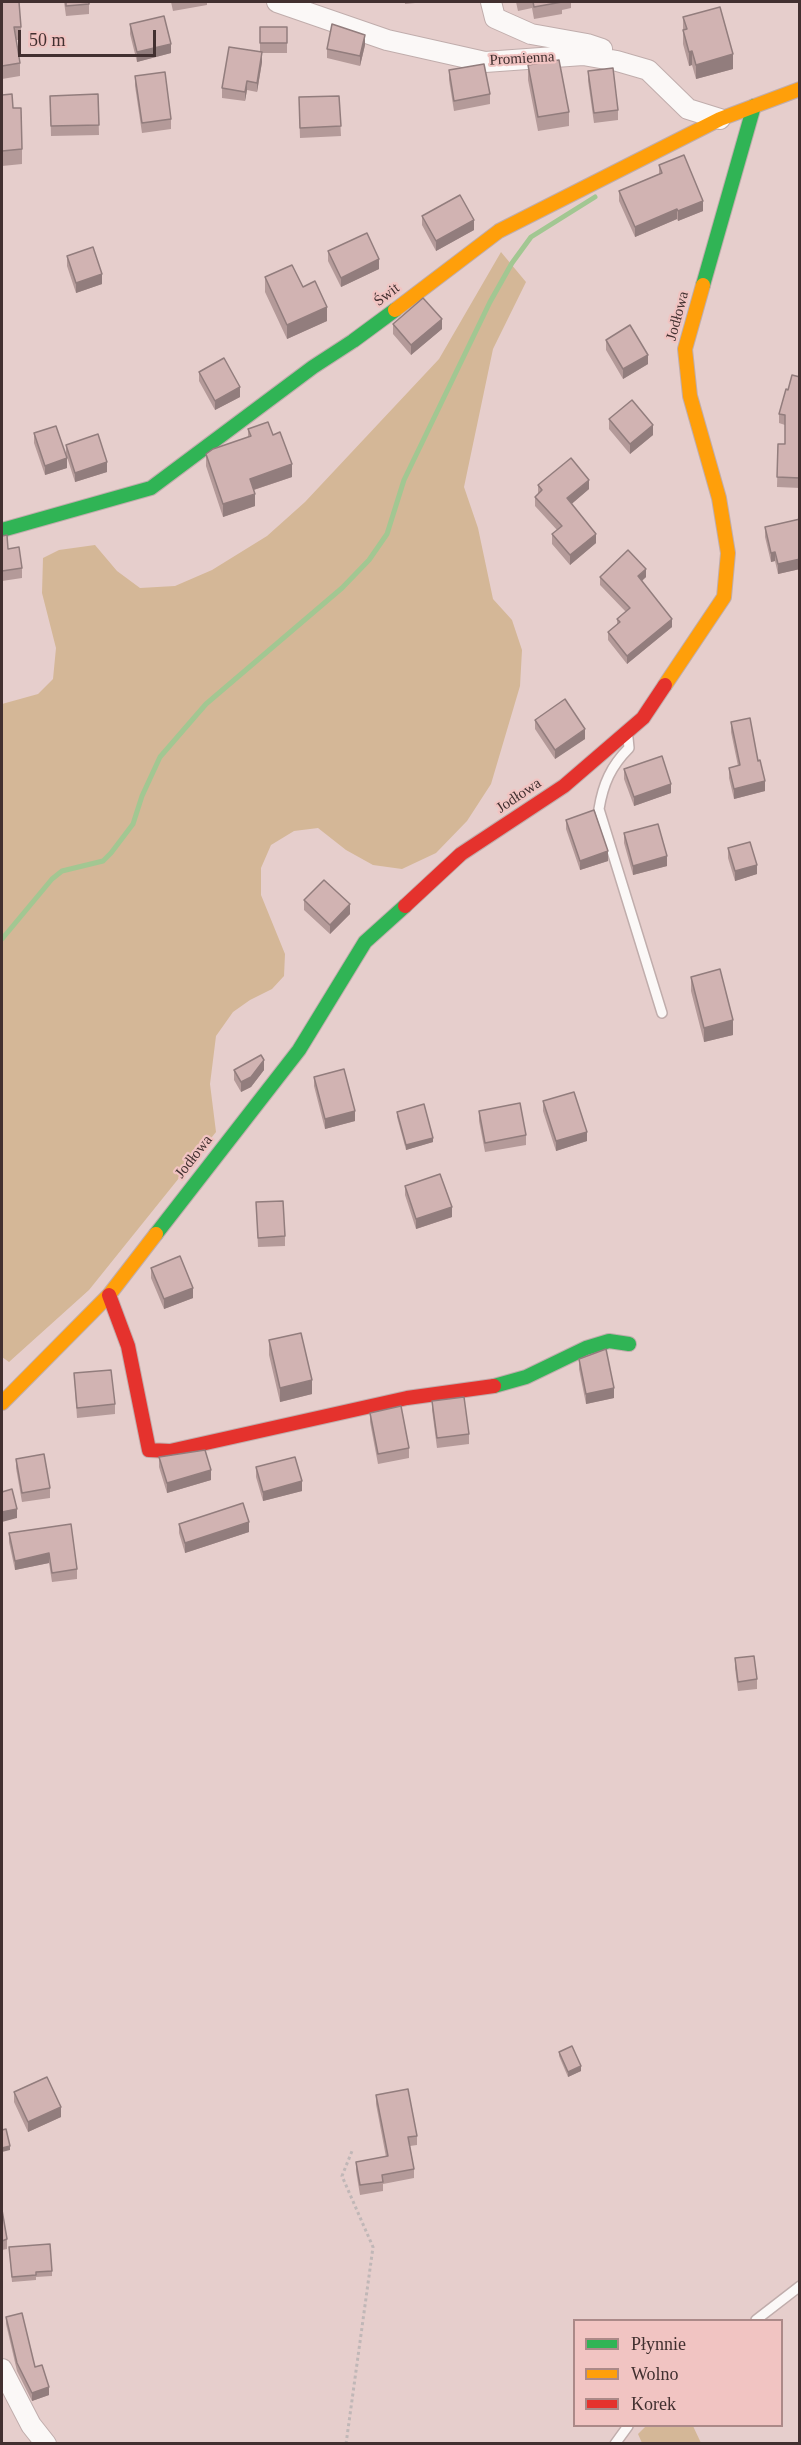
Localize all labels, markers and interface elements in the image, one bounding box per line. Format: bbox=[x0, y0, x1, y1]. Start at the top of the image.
scale bar bbox=[21, 18, 159, 56]
text: 50 m bbox=[29, 30, 66, 50]
street label: Promienna bbox=[489, 48, 555, 70]
street label: Świt bbox=[371, 280, 403, 310]
street label: Jodłowa bbox=[663, 290, 693, 342]
street label: Jodłowa bbox=[493, 775, 545, 817]
street label: Jodłowa bbox=[172, 1132, 216, 1182]
legend bbox=[573, 2319, 783, 2427]
text: Płynnie bbox=[631, 2334, 686, 2354]
text: Wolno bbox=[631, 2364, 679, 2384]
text: Korek bbox=[631, 2394, 676, 2414]

